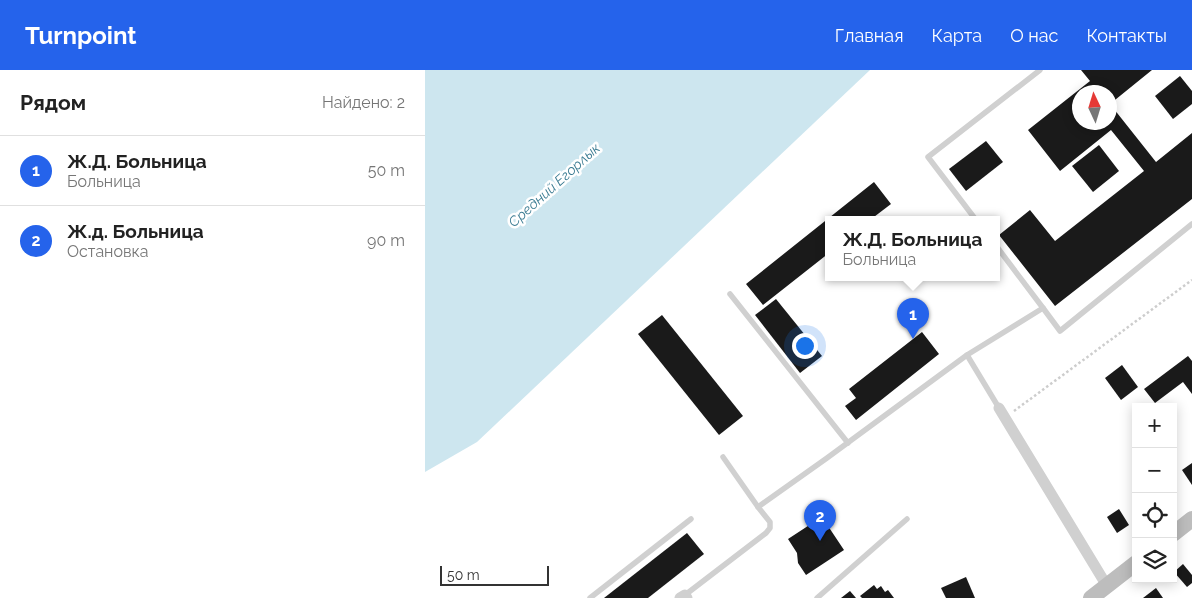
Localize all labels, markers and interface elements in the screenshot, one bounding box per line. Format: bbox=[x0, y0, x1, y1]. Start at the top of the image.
text: Turnpoint bbox=[25, 21, 137, 50]
text: Главная bbox=[835, 25, 903, 46]
text: Карта bbox=[931, 25, 982, 46]
text: О нас bbox=[1010, 25, 1058, 46]
text: Контакты bbox=[1086, 25, 1167, 46]
north arrow bbox=[1072, 85, 1117, 130]
text: Рядом bbox=[20, 90, 86, 115]
text: Найдено: 2 bbox=[322, 93, 405, 112]
water label: Средний Егорлык bbox=[505, 140, 603, 230]
text: Ж.Д. Больница bbox=[67, 150, 207, 172]
text: 1 bbox=[32, 161, 40, 180]
text: 50 m bbox=[368, 161, 405, 180]
text: Больница bbox=[67, 172, 141, 191]
popup bbox=[825, 216, 1000, 281]
text: Ж.д. Больница bbox=[67, 220, 204, 242]
text: Ж.Д. Больница bbox=[843, 228, 982, 250]
text: 2 bbox=[31, 231, 41, 250]
text: 90 m bbox=[367, 231, 405, 250]
text: Остановка bbox=[67, 242, 149, 261]
text: Больница bbox=[843, 250, 916, 269]
pin: 1 bbox=[897, 298, 929, 339]
your location bbox=[792, 333, 818, 359]
map controls bbox=[1132, 403, 1177, 583]
button: + bbox=[1132, 403, 1177, 448]
button: − bbox=[1132, 448, 1177, 493]
button: locate bbox=[1132, 493, 1177, 538]
pin: 2 bbox=[804, 500, 836, 541]
button: layers bbox=[1132, 538, 1177, 583]
scale bar bbox=[440, 563, 549, 586]
text: 50 m bbox=[447, 567, 480, 583]

